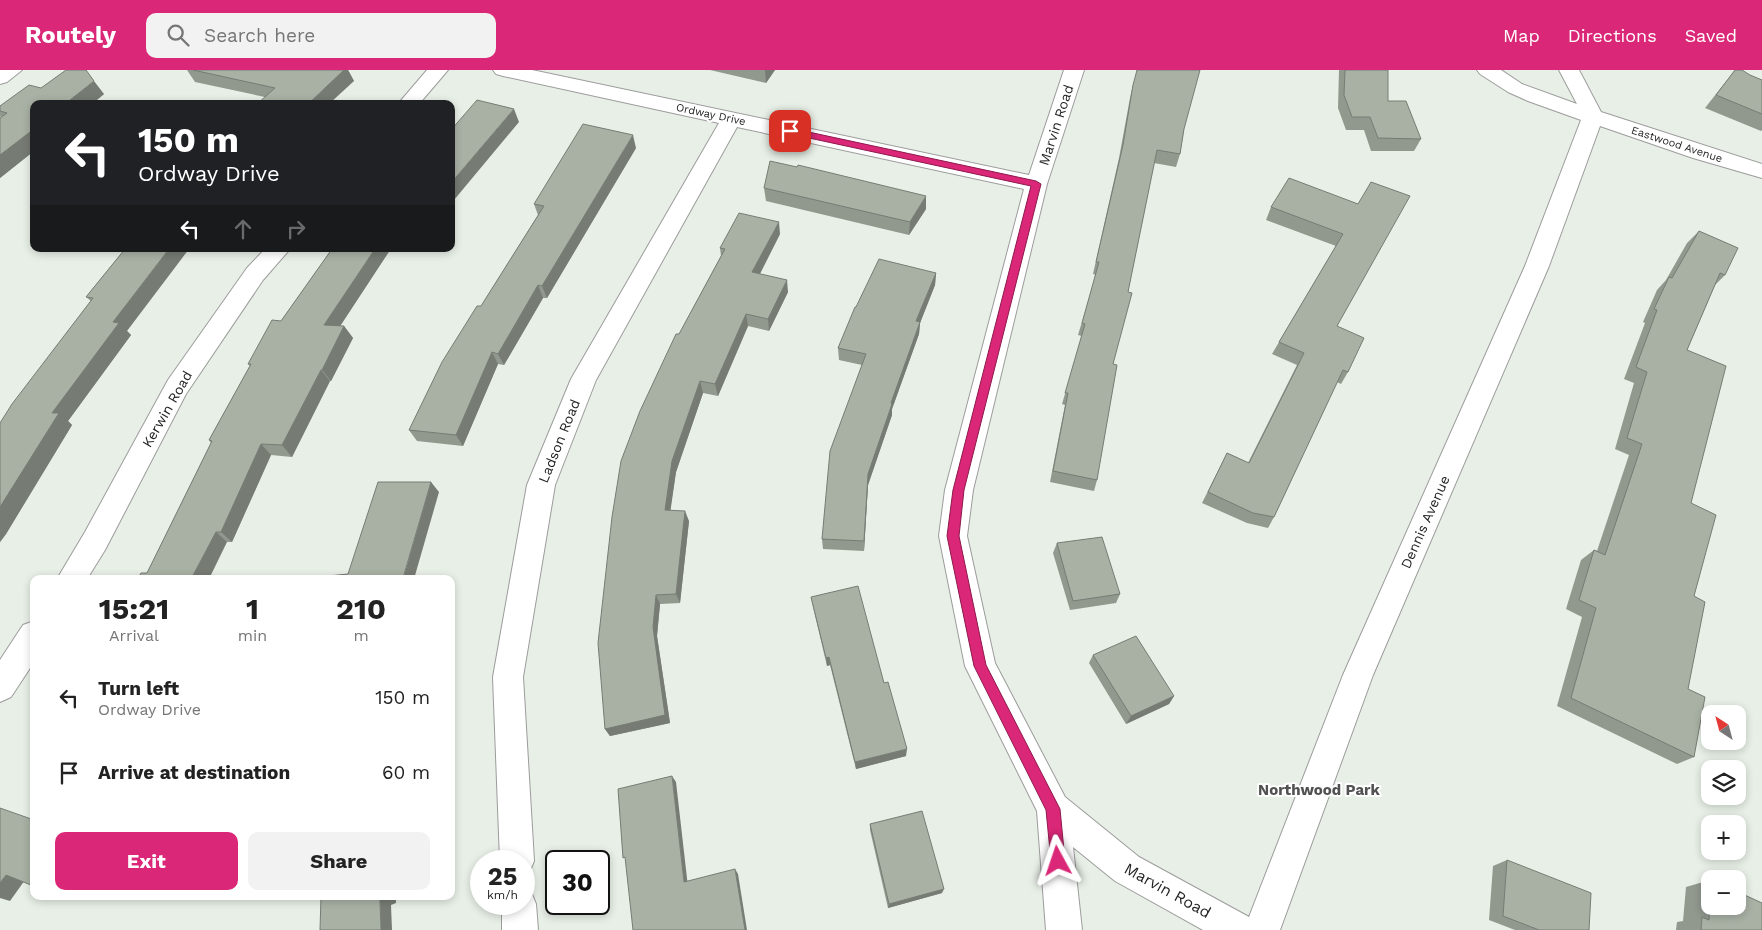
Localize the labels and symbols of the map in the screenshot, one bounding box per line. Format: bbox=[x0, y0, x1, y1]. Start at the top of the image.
street label: Marvin Road bbox=[1035, 83, 1077, 167]
street label: Ordway Drive bbox=[675, 101, 747, 128]
pin bbox=[769, 110, 811, 152]
street label: Eastwood Avenue bbox=[1630, 124, 1724, 165]
street label: Kerwin Road bbox=[139, 368, 195, 450]
street label: Ladson Road bbox=[535, 397, 583, 485]
street label: Dennis Avenue bbox=[1397, 473, 1453, 571]
north arrow bbox=[1701, 705, 1746, 750]
district label: Northwood Park bbox=[1258, 781, 1381, 799]
position arrow bbox=[1031, 834, 1083, 886]
speed limit sign: 30 bbox=[545, 850, 610, 915]
street label: Marvin Road bbox=[1121, 859, 1214, 922]

